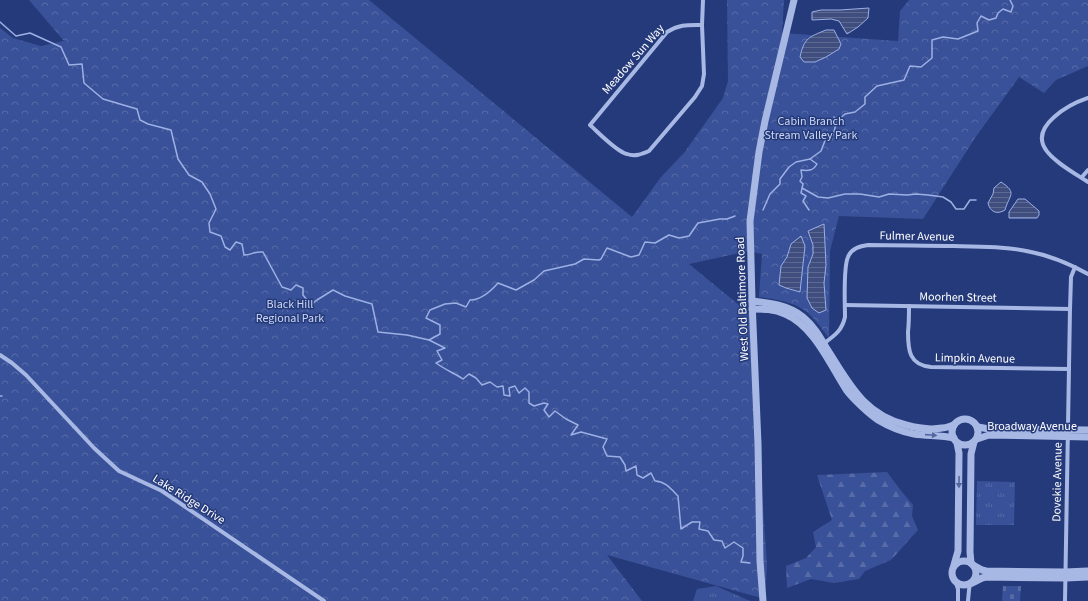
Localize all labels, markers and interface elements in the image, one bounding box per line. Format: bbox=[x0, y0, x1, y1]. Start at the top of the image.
street label: Meadow Sun Way bbox=[598, 20, 669, 98]
park label: Cabin Branch Stream Valley Park bbox=[765, 113, 858, 144]
street label: Fulmer Avenue bbox=[879, 227, 955, 246]
street label: West Old Baltimore Road bbox=[732, 236, 753, 361]
street label: Moorhen Street bbox=[919, 288, 997, 307]
park label: Black Hill Regional Park bbox=[256, 296, 324, 327]
street label: Limpkin Avenue bbox=[935, 349, 1015, 368]
street label: Broadway Avenue bbox=[987, 418, 1077, 435]
one-way arrow bbox=[925, 432, 937, 439]
street label: Dovekie Avenue bbox=[1048, 442, 1067, 522]
street label: Lake Ridge Drive bbox=[149, 470, 228, 529]
one-way arrow bbox=[956, 476, 962, 489]

